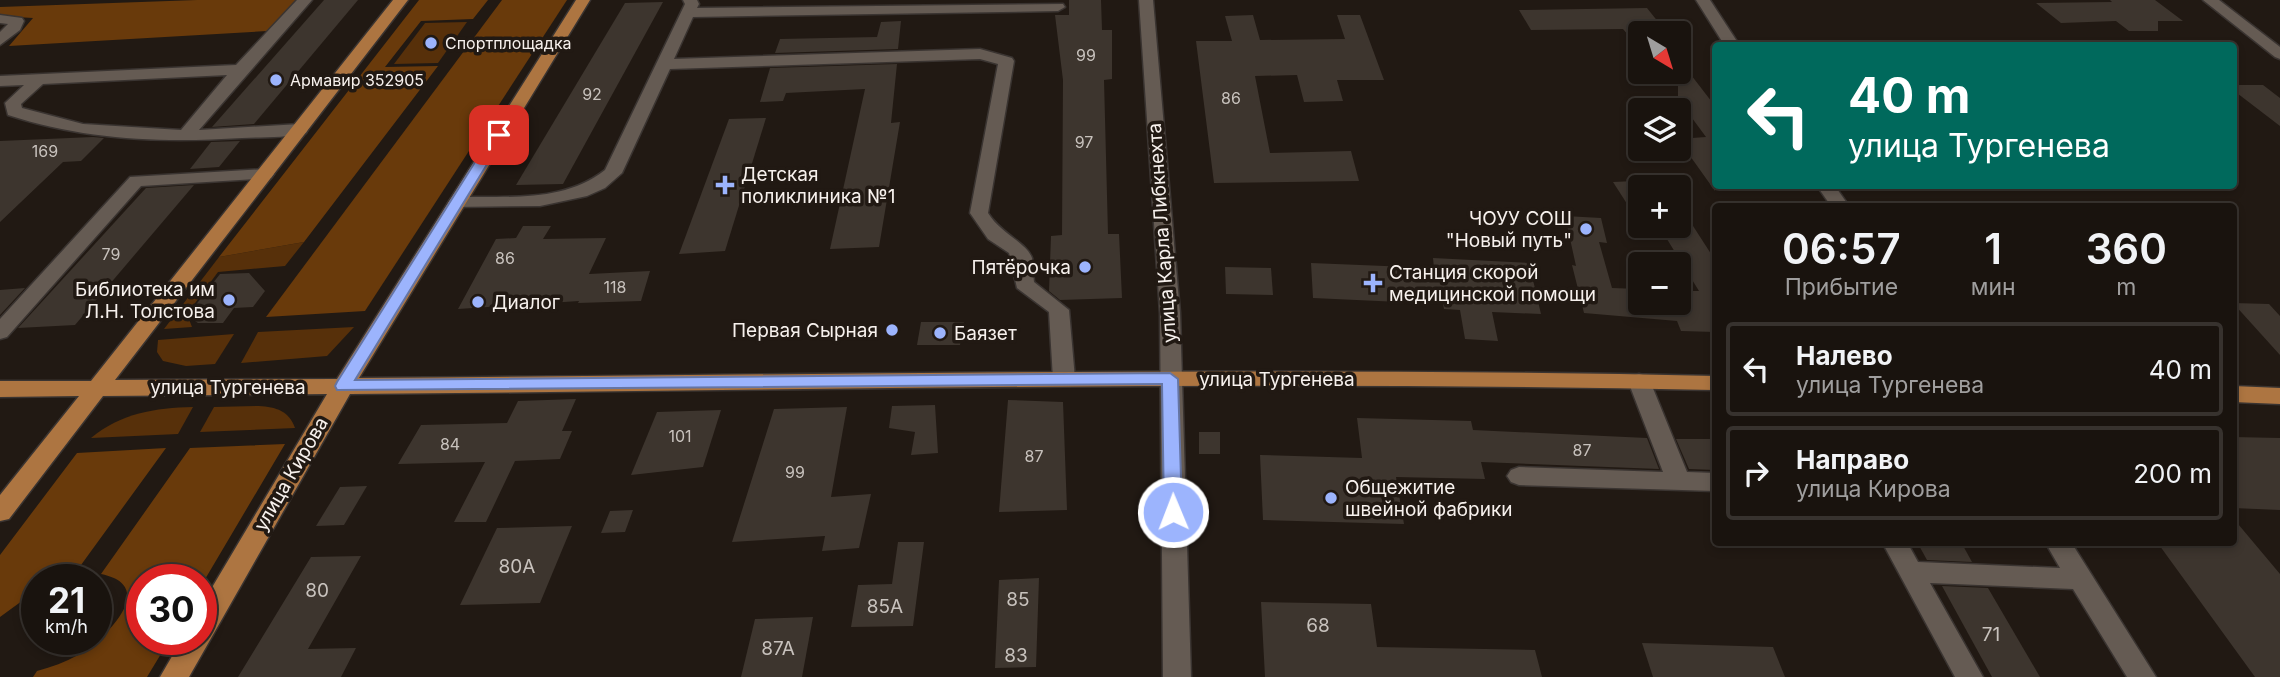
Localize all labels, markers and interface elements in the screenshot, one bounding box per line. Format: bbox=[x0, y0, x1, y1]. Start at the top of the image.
north arrow bbox=[1628, 21, 1690, 84]
map controls bbox=[1628, 21, 1691, 315]
place label: Спортплощадка bbox=[445, 33, 572, 53]
marker: Спортплощадка bbox=[423, 35, 439, 51]
house number: 99 bbox=[1076, 45, 1096, 65]
text: 40 m bbox=[1848, 66, 1971, 125]
place label: Армавир 352905 bbox=[290, 70, 424, 90]
icon: left bbox=[1733, 70, 1824, 161]
marker: Армавир 352905 bbox=[268, 72, 284, 88]
house number: 92 bbox=[582, 84, 602, 104]
house number: 86 bbox=[1221, 88, 1241, 108]
button: layers bbox=[1628, 98, 1691, 161]
pin bbox=[469, 105, 529, 165]
icon: arrive bbox=[480, 116, 518, 154]
street label: улица Карла Либкнехта bbox=[1143, 122, 1181, 344]
text: улица Тургенева bbox=[1848, 126, 2110, 165]
house number: 97 bbox=[1075, 132, 1093, 152]
house number: 169 bbox=[32, 141, 58, 161]
place label: Детская поликлиника №1 bbox=[741, 163, 895, 208]
marker: Детская поликлиника №1 bbox=[715, 175, 735, 195]
button: + bbox=[1628, 175, 1691, 238]
place label: ЧОУУ СОШ "Новый путь" bbox=[1446, 207, 1572, 252]
marker: ЧОУУ СОШ "Новый путь" bbox=[1578, 221, 1594, 237]
text: 06:57 bbox=[1782, 223, 1901, 274]
text: 1 bbox=[1984, 223, 2002, 274]
text: 360 bbox=[2086, 223, 2167, 274]
house number: 79 bbox=[102, 244, 120, 264]
house number: 86 bbox=[495, 248, 515, 268]
button: − bbox=[1628, 252, 1691, 315]
place label: Пятёрочка bbox=[972, 256, 1071, 279]
marker: Пятёрочка bbox=[1077, 259, 1093, 275]
place label: Станция скорой медицинской помощи bbox=[1389, 261, 1596, 306]
marker: Станция скорой медицинской помощи bbox=[1363, 273, 1383, 293]
text: Прибытие bbox=[1785, 273, 1898, 301]
text: мин bbox=[1971, 273, 2016, 301]
text: m bbox=[2116, 273, 2136, 301]
house number: 118 bbox=[604, 277, 626, 297]
place label: Библиотека им Л.Н. Толстова bbox=[75, 278, 215, 323]
place label: Диалог bbox=[492, 291, 560, 314]
marker: Библиотека им Л.Н. Толстова bbox=[221, 292, 237, 308]
marker: Диалог bbox=[470, 294, 486, 310]
place label: Первая Сырная bbox=[732, 319, 878, 342]
marker: Первая Сырная bbox=[884, 322, 900, 338]
place label: Баязет bbox=[954, 322, 1017, 345]
marker: Баязет bbox=[932, 325, 948, 341]
text: Налево bbox=[1796, 340, 1893, 371]
icon: left bbox=[1737, 350, 1775, 388]
text: 40 m bbox=[2149, 354, 2212, 385]
street label: улица Тургенева bbox=[1199, 368, 1355, 391]
text: улица Тургенева bbox=[1796, 371, 1984, 399]
street label: улица Тургенева bbox=[150, 376, 306, 399]
street label: улица Кирова bbox=[249, 413, 333, 535]
house number: 101 bbox=[668, 426, 692, 446]
house number: 84 bbox=[440, 434, 460, 454]
house number: 87 bbox=[1573, 440, 1591, 460]
text: Направо bbox=[1796, 444, 1909, 475]
house number: 87 bbox=[1025, 446, 1043, 466]
icon: right bbox=[1737, 454, 1775, 492]
text: 200 m bbox=[2133, 458, 2212, 489]
house number: 99 bbox=[785, 462, 805, 482]
position arrow bbox=[1136, 475, 1210, 549]
text: улица Кирова bbox=[1796, 475, 1951, 503]
place label: Общежитие швейной фабрики bbox=[1345, 476, 1513, 521]
marker: Общежитие швейной фабрики bbox=[1323, 490, 1339, 506]
house number: 80А bbox=[499, 555, 535, 578]
speed limit sign: 30 bbox=[126, 564, 217, 655]
text: 21 bbox=[48, 579, 85, 621]
house number: 80 bbox=[305, 579, 329, 602]
house number: 85 bbox=[1006, 588, 1030, 611]
house number: 85А bbox=[867, 595, 903, 618]
house number: 68 bbox=[1306, 614, 1330, 637]
text: km/h bbox=[45, 616, 88, 637]
house number: 71 bbox=[1982, 623, 2000, 646]
house number: 87А bbox=[761, 637, 795, 660]
house number: 83 bbox=[1004, 644, 1028, 667]

